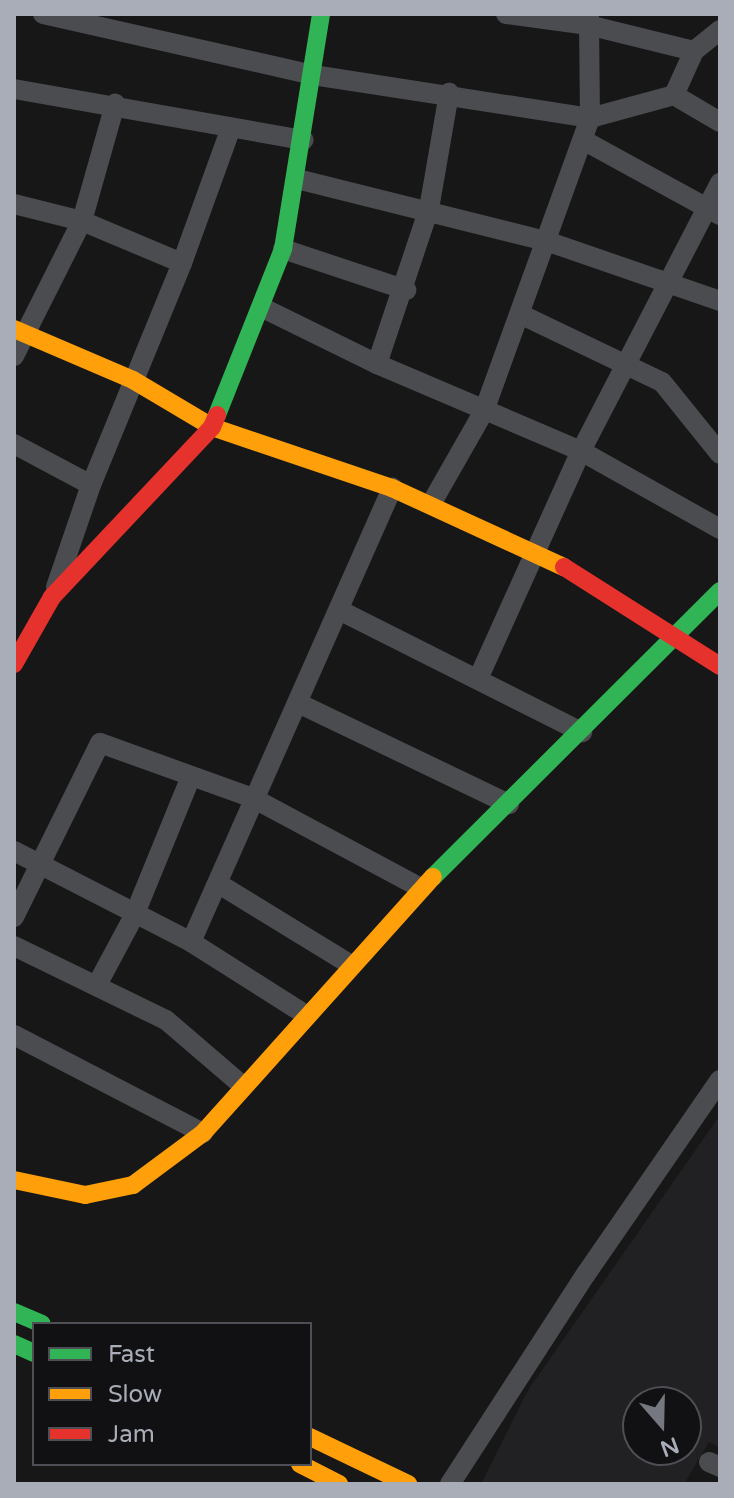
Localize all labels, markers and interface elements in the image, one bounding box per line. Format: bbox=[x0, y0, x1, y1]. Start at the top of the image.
legend bbox=[32, 1322, 312, 1466]
text: Fast bbox=[108, 1340, 155, 1369]
text: Slow bbox=[108, 1380, 162, 1409]
north arrow bbox=[622, 1386, 702, 1466]
text: Jam bbox=[108, 1420, 155, 1449]
text: N bbox=[657, 1431, 682, 1462]

